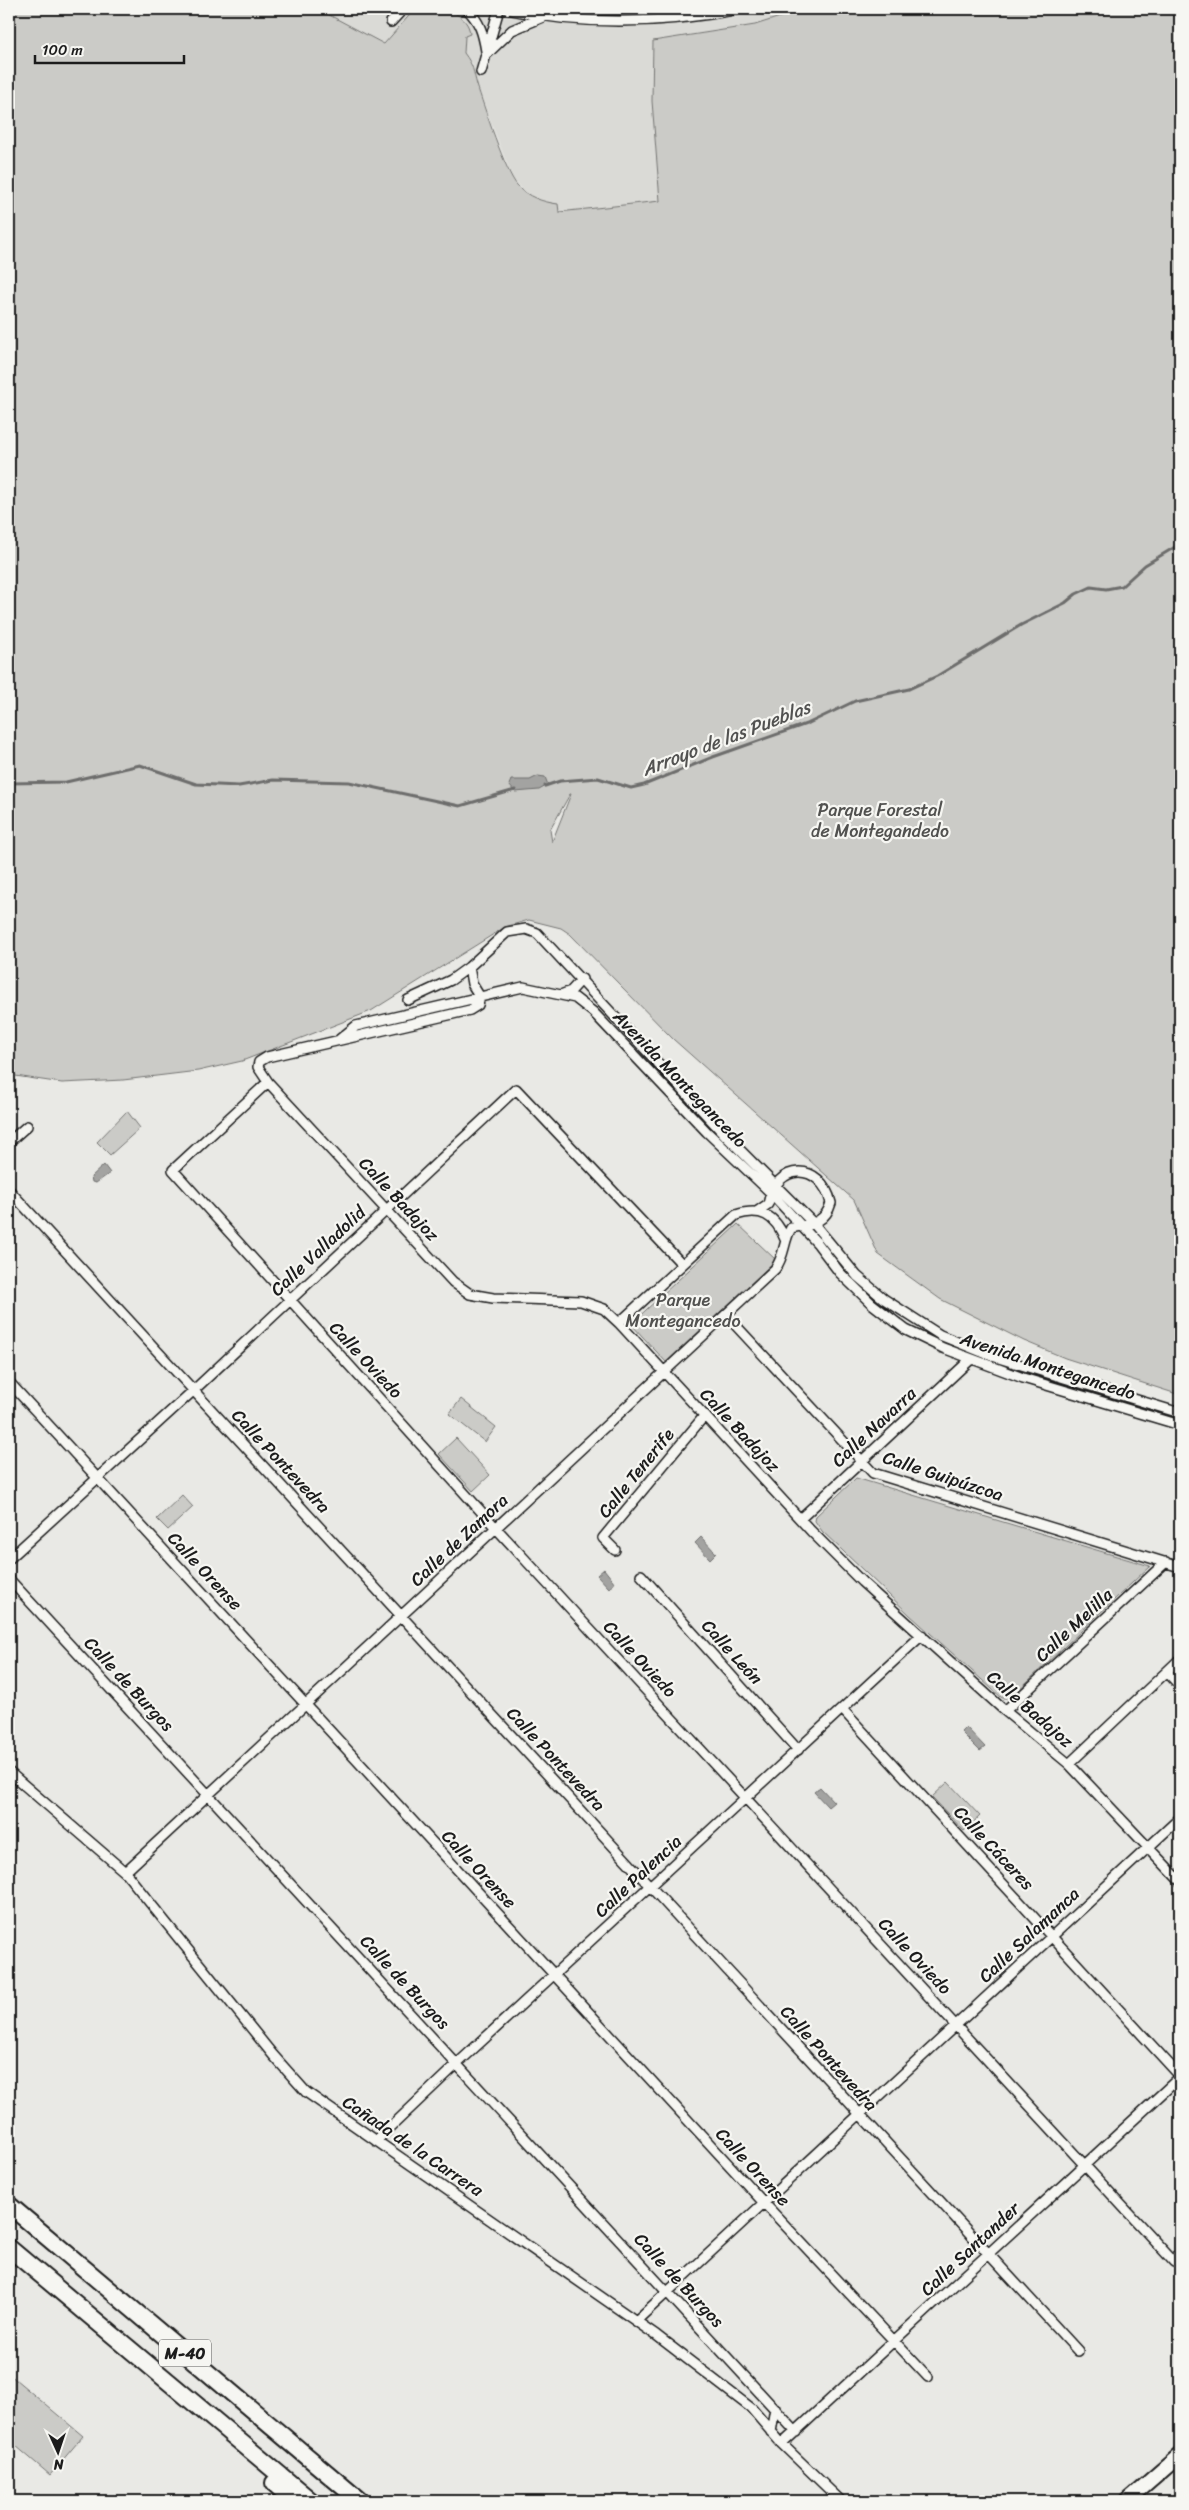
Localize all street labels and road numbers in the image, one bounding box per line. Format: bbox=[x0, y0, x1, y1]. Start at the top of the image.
street label: Avenida Montegancedo bbox=[604, 1001, 755, 1156]
street label: Calle Badajoz bbox=[351, 1149, 448, 1249]
street label: Calle Valladolid bbox=[263, 1197, 375, 1304]
street label: Calle Oviedo bbox=[321, 1313, 411, 1407]
street label: Avenida Montegancedo bbox=[955, 1322, 1140, 1409]
street label: Calle Navarra bbox=[824, 1378, 925, 1475]
street label: Calle Badajoz bbox=[692, 1380, 789, 1480]
street label: Calle Pontevedra bbox=[223, 1401, 339, 1521]
street label: Calle Tenerife bbox=[589, 1420, 683, 1525]
street label: Calle Guipúzcoa bbox=[879, 1441, 1007, 1511]
street label: Calle de Zamora bbox=[402, 1485, 516, 1595]
street label: Calle Orense bbox=[159, 1524, 251, 1618]
street label: Calle Melilla bbox=[1027, 1579, 1121, 1670]
street label: Calle León bbox=[693, 1611, 771, 1693]
street label: Calle Oviedo bbox=[595, 1612, 685, 1706]
street label: Calle de Burgos bbox=[76, 1629, 182, 1740]
street label: Calle Badajoz bbox=[979, 1662, 1081, 1756]
street label: Calle Pontevedra bbox=[498, 1699, 614, 1819]
street label: Calle Cáceres bbox=[946, 1798, 1043, 1899]
street label: Calle Orense bbox=[433, 1822, 525, 1916]
street label: Calle Palencia bbox=[586, 1826, 690, 1926]
street label: Calle Salamanca bbox=[971, 1879, 1087, 1991]
street label: Calle Oviedo bbox=[870, 1909, 960, 2003]
street label: Calle de Burgos bbox=[352, 1927, 458, 2038]
street label: Calle Pontevedra bbox=[772, 1997, 886, 2119]
street label: Cañada de la Carrera bbox=[336, 2087, 491, 2206]
street label: Calle Orense bbox=[707, 2120, 799, 2214]
street label: Calle Santander bbox=[913, 2193, 1029, 2304]
street label: Calle de Burgos bbox=[626, 2225, 732, 2336]
road number: M-40 bbox=[159, 2340, 211, 2366]

